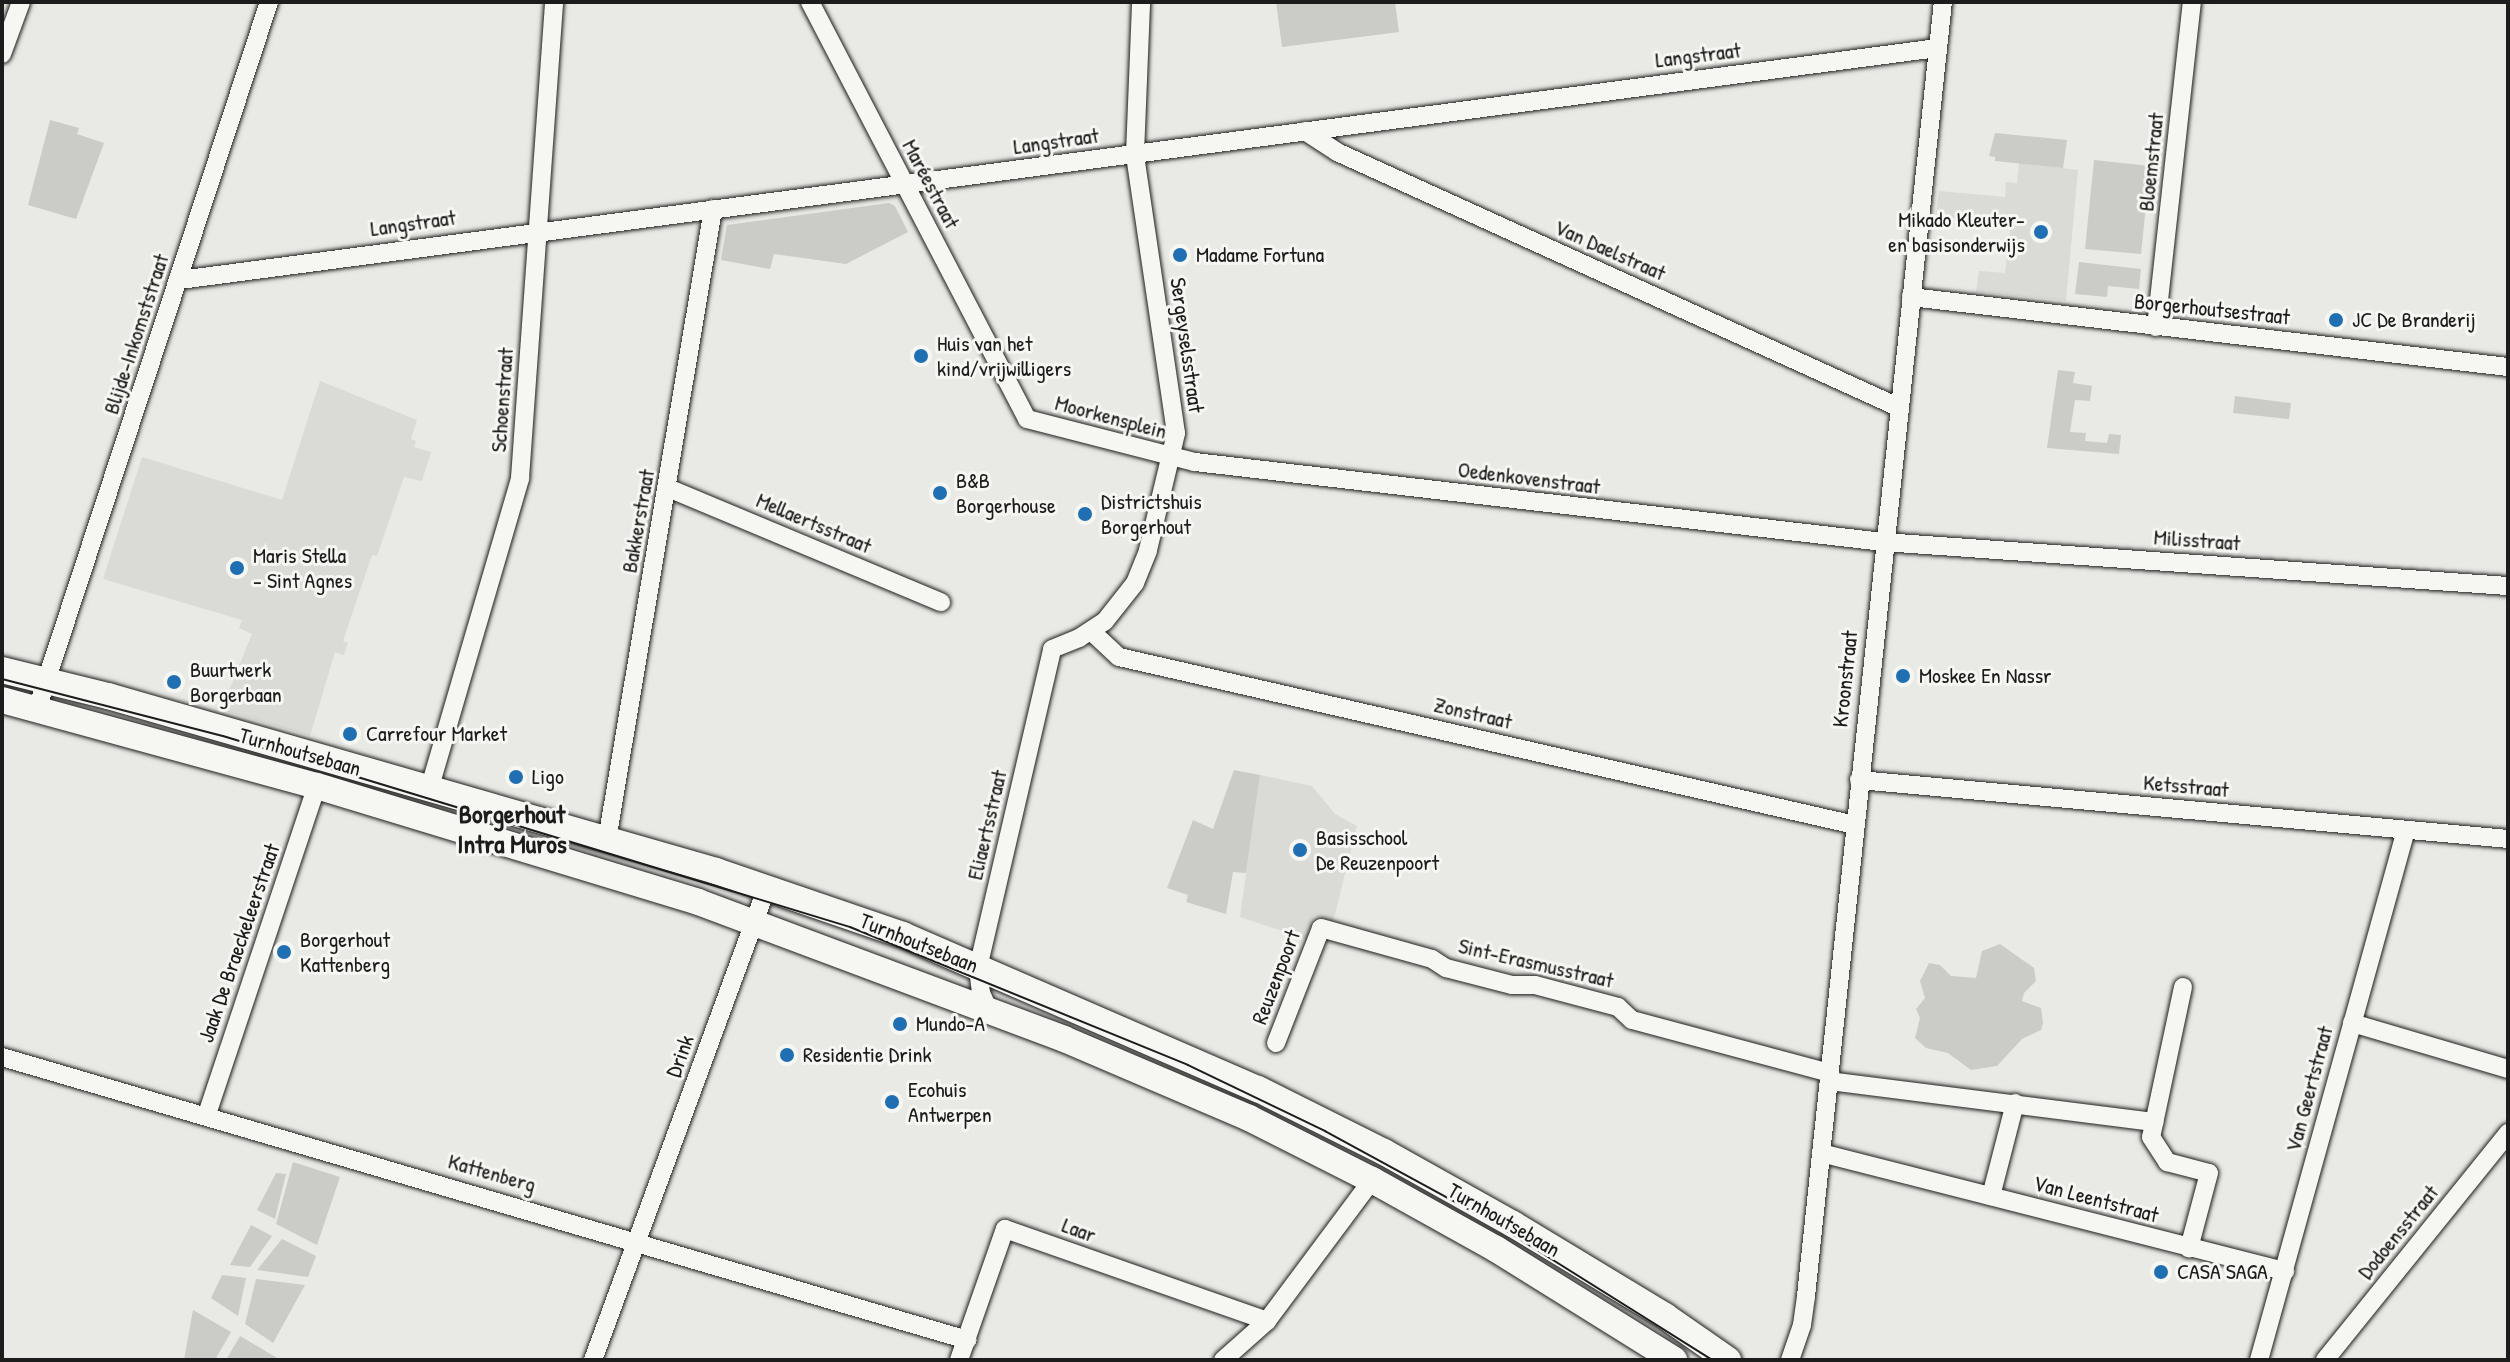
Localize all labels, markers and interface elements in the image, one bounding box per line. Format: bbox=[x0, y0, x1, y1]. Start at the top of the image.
street label: Langstraat bbox=[1654, 37, 1742, 73]
street label: Bloemstraat bbox=[2133, 111, 2169, 213]
street label: Langstraat bbox=[1012, 122, 1100, 160]
street label: Maréestraat bbox=[897, 135, 965, 233]
street label: Langstraat bbox=[369, 204, 457, 242]
place label: Mikado Kleuter- en basisonderwijs bbox=[1888, 206, 2025, 258]
street label: Van Daelstraat bbox=[1550, 214, 1670, 286]
marker: Mikado Kleuter- en basisonderwijs bbox=[2032, 223, 2050, 241]
place label: Madame Fortuna bbox=[1196, 242, 1324, 268]
marker: Madame Fortuna bbox=[1171, 246, 1189, 264]
street label: Blijde-Inkomststraat bbox=[98, 251, 174, 417]
street label: Sergeyselsstraat bbox=[1164, 276, 1210, 414]
street label: Borgerhoutsestraat bbox=[2133, 288, 2291, 330]
place label: JC De Branderij bbox=[2352, 307, 2476, 333]
marker: JC De Branderij bbox=[2327, 311, 2345, 329]
place label: Huis van het kind/vrijwilligers bbox=[937, 330, 1071, 382]
street label: Schoenstraat bbox=[485, 347, 519, 453]
marker: Huis van het kind/vrijwilligers bbox=[912, 347, 930, 365]
street label: Moorkensplein bbox=[1052, 389, 1170, 445]
street label: Oedenkovenstraat bbox=[1456, 456, 1602, 500]
street label: Bakkerstraat bbox=[616, 467, 660, 575]
place label: B&B Borgerhouse bbox=[956, 467, 1056, 518]
marker: B&B Borgerhouse bbox=[931, 484, 949, 502]
street label: Mellaertsstraat bbox=[752, 487, 876, 559]
place label: Districtshuis Borgerhout bbox=[1101, 488, 1202, 540]
marker: Districtshuis Borgerhout bbox=[1076, 505, 1094, 523]
street label: Milisstraat bbox=[2153, 524, 2241, 556]
place label: Maris Stella - Sint Agnes bbox=[253, 542, 352, 594]
marker: Maris Stella - Sint Agnes bbox=[228, 559, 246, 577]
street label: Kroonstraat bbox=[1827, 629, 1863, 729]
place label: Buurtwerk Borgerbaan bbox=[190, 656, 282, 708]
place label: Moskee En Nassr bbox=[1919, 663, 2052, 689]
marker: Moskee En Nassr bbox=[1894, 667, 1912, 685]
marker: Buurtwerk Borgerbaan bbox=[165, 673, 183, 691]
street label: Zonstraat bbox=[1431, 691, 1515, 735]
place label: Carrefour Market bbox=[366, 721, 507, 747]
street label: Turnhoutsebaan bbox=[236, 722, 364, 782]
marker: Carrefour Market bbox=[341, 725, 359, 743]
place label: Ligo bbox=[532, 764, 564, 790]
marker: Ligo bbox=[507, 768, 525, 786]
street label: Eliaertsstraat bbox=[962, 768, 1012, 882]
street label: Ketsstraat bbox=[2142, 769, 2230, 803]
district label: Borgerhout Intra Muros bbox=[457, 798, 567, 860]
place label: Basisschool De Reuzenpoort bbox=[1316, 824, 1439, 876]
street label: Jaak De Braeckeleerstraat bbox=[193, 840, 285, 1046]
marker: Basisschool De Reuzenpoort bbox=[1291, 841, 1309, 859]
street label: Turnhoutsebaan bbox=[856, 907, 982, 979]
place label: Borgerhout Kattenberg bbox=[300, 926, 390, 978]
street label: Reuzenpoort bbox=[1246, 926, 1306, 1028]
street label: Sint-Erasmusstraat bbox=[1456, 932, 1616, 994]
marker: Borgerhout Kattenberg bbox=[275, 943, 293, 961]
place label: Mundo-A bbox=[916, 1011, 985, 1037]
marker: Mundo-A bbox=[891, 1015, 909, 1033]
street label: Van Geertstraat bbox=[2280, 1023, 2338, 1155]
street label: Drink bbox=[660, 1031, 700, 1081]
place label: Residentie Drink bbox=[803, 1042, 932, 1068]
marker: Residentie Drink bbox=[778, 1046, 796, 1064]
place label: Ecohuis Antwerpen bbox=[908, 1076, 992, 1128]
marker: Ecohuis Antwerpen bbox=[883, 1093, 901, 1111]
street label: Kattenberg bbox=[445, 1148, 539, 1198]
street label: Van Leentstraat bbox=[2031, 1170, 2161, 1228]
street label: Turnhoutsebaan bbox=[1443, 1177, 1565, 1263]
street label: Dodoensstraat bbox=[2352, 1180, 2444, 1284]
street label: Laar bbox=[1059, 1212, 1099, 1248]
place label: CASA SAGA bbox=[2177, 1259, 2268, 1285]
marker: CASA SAGA bbox=[2152, 1263, 2170, 1281]

